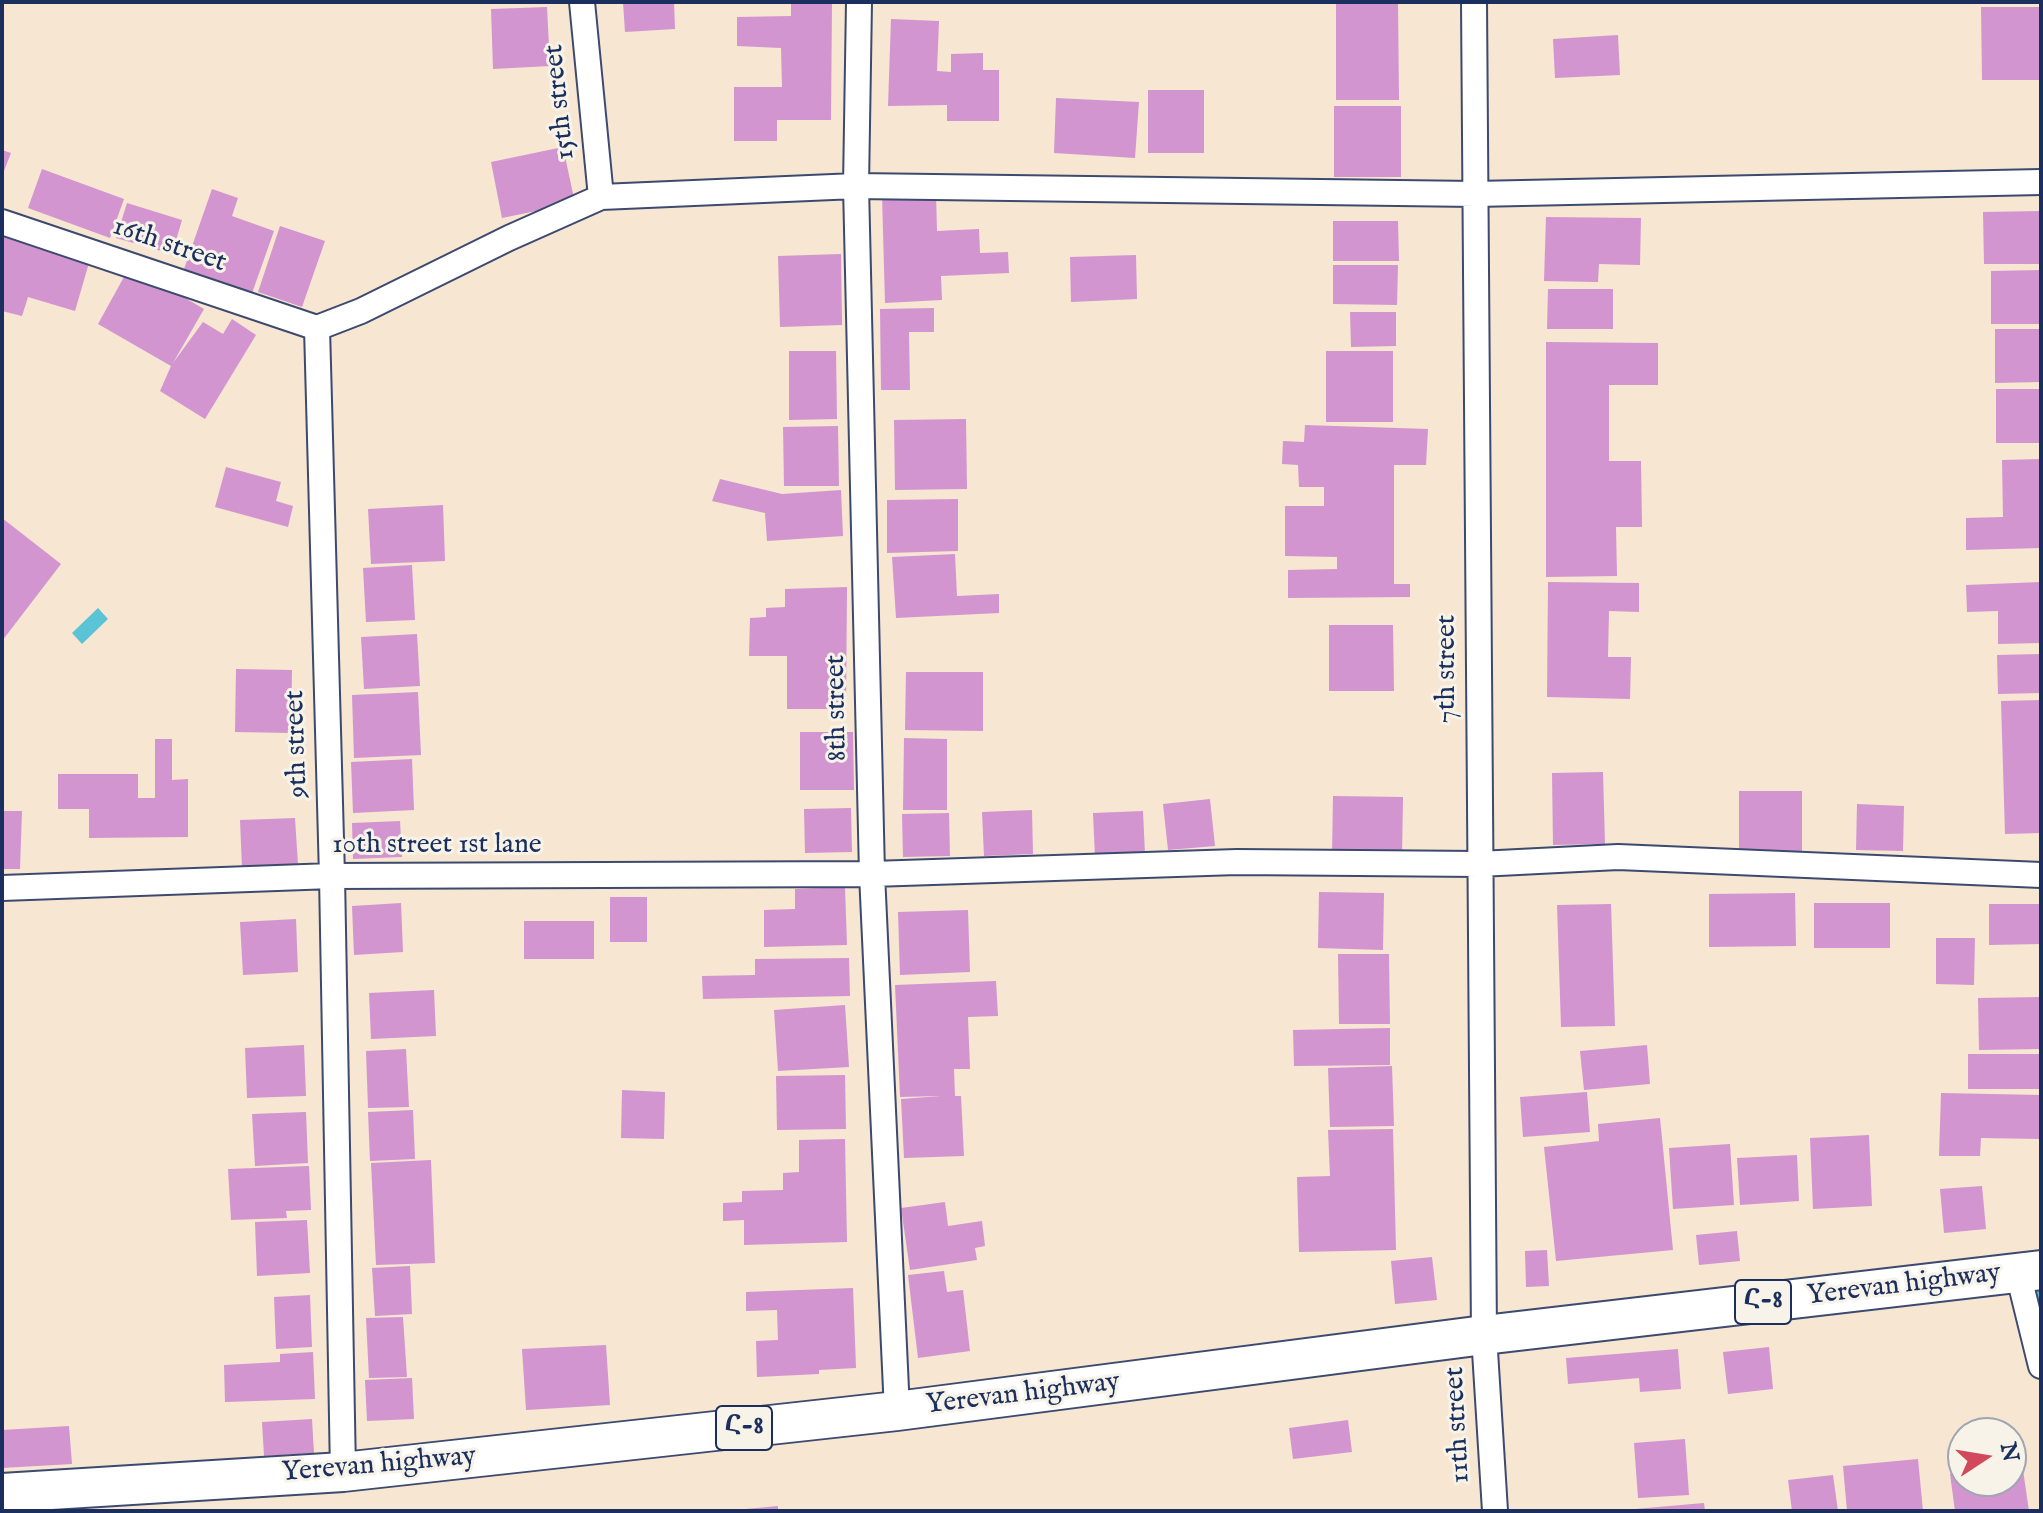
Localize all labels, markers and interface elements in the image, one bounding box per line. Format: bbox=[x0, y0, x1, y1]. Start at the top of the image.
street label: 15th street bbox=[538, 42, 584, 162]
street label: 16th street bbox=[108, 211, 230, 281]
street label: 7th street bbox=[1431, 615, 1465, 723]
street label: 8th street bbox=[820, 654, 856, 762]
street label: 9th street bbox=[279, 689, 317, 799]
street label: 10th street 1st lane bbox=[332, 829, 542, 863]
street label: Yerevan highway bbox=[1805, 1257, 2003, 1315]
road number: Հ-8 bbox=[1735, 1280, 1791, 1324]
street label: Yerevan highway bbox=[924, 1366, 1122, 1424]
street label: 11th street bbox=[1439, 1366, 1479, 1484]
road number: Հ-8 bbox=[716, 1406, 772, 1450]
north arrow bbox=[1947, 1417, 2027, 1497]
text: N bbox=[1993, 1440, 2024, 1465]
street label: Yerevan highway bbox=[280, 1441, 478, 1491]

